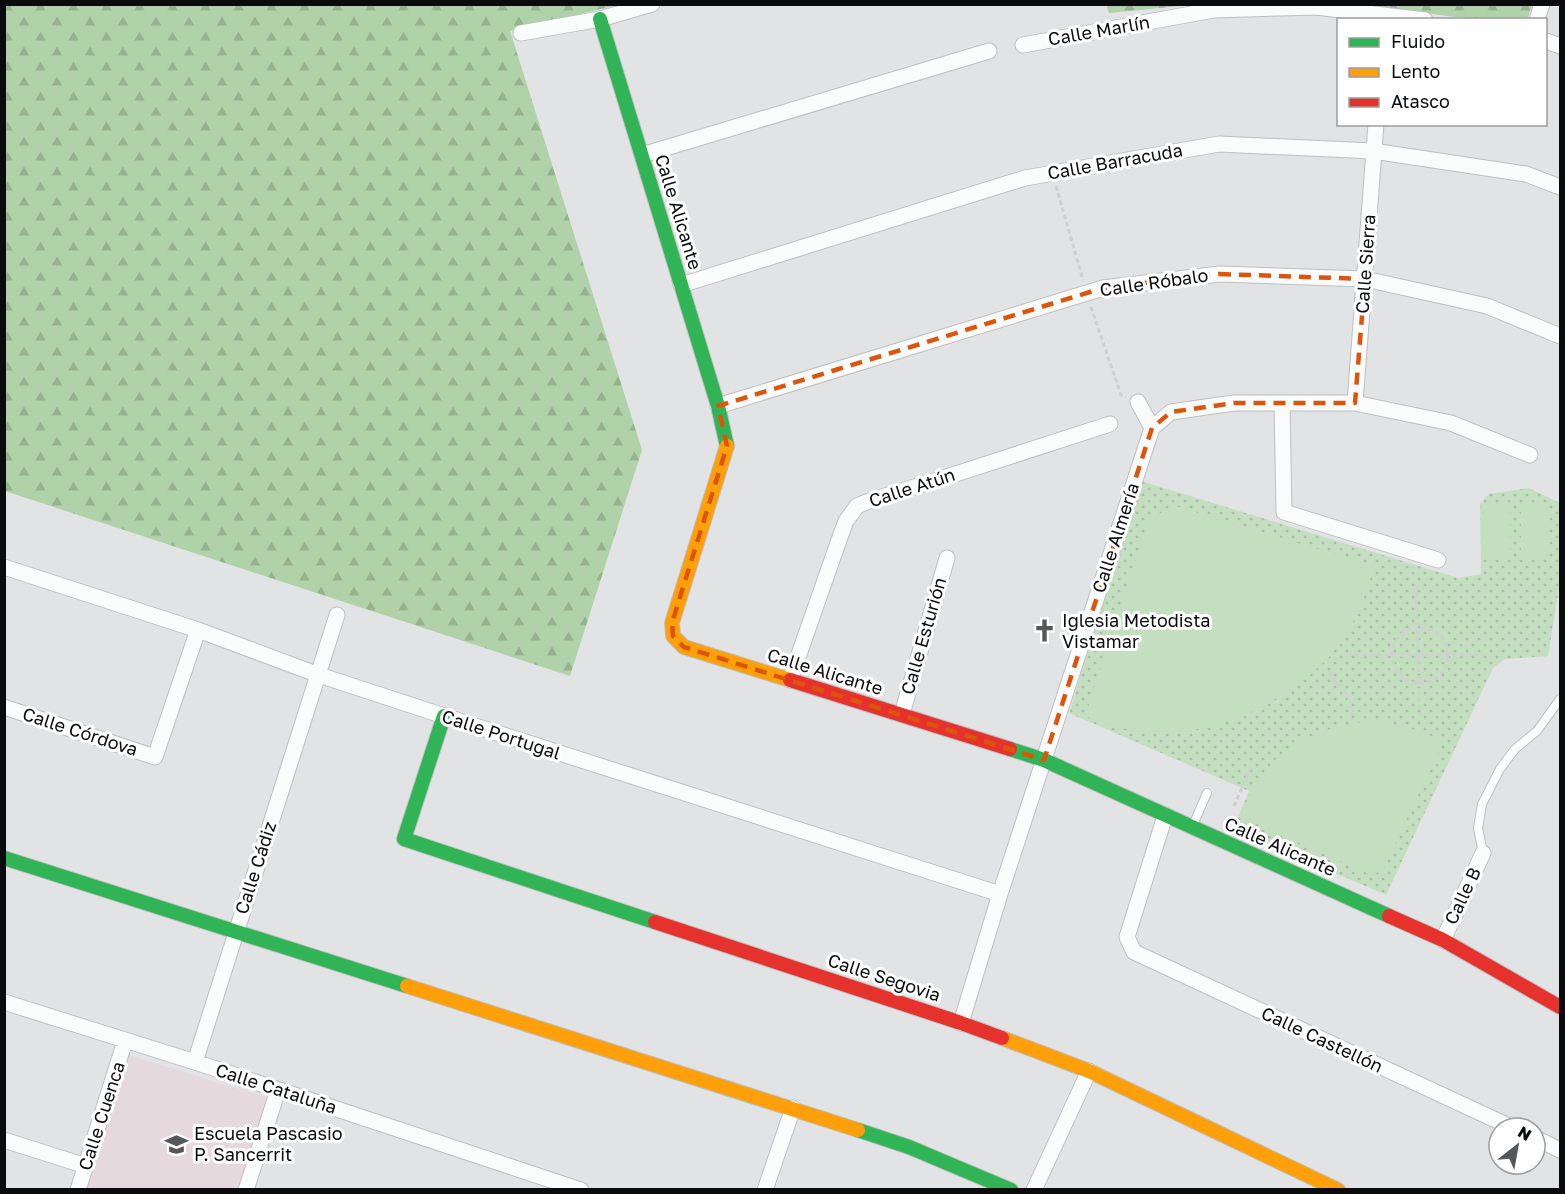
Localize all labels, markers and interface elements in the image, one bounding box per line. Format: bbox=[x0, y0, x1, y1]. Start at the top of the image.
street label: Calle Marlín bbox=[1046, 10, 1151, 50]
legend bbox=[1337, 18, 1547, 126]
text: Fluido bbox=[1391, 30, 1445, 52]
text: Lento bbox=[1391, 60, 1440, 82]
text: Atasco bbox=[1391, 90, 1450, 112]
street label: Calle Barracuda bbox=[1046, 138, 1184, 184]
street label: Calle Alicante bbox=[651, 151, 707, 272]
street label: Calle Sierra bbox=[1351, 214, 1379, 314]
street label: Calle Róbalo bbox=[1098, 264, 1209, 300]
street label: Calle Atún bbox=[866, 463, 958, 511]
street label: Calle Almería bbox=[1087, 480, 1143, 596]
street label: Calle Esturión bbox=[896, 575, 950, 697]
place label: Iglesia Metodista Vistamar bbox=[1062, 609, 1211, 652]
church icon: Iglesia Metodista Vistamar bbox=[1031, 618, 1057, 644]
street label: Calle Alicante bbox=[765, 643, 886, 699]
street label: Calle Córdova bbox=[20, 702, 141, 760]
street label: Calle Portugal bbox=[439, 704, 564, 764]
street label: Calle Alicante bbox=[1221, 812, 1339, 880]
street label: Calle Cádiz bbox=[230, 819, 280, 917]
street label: Calle B bbox=[1439, 863, 1485, 928]
street label: Calle Segovia bbox=[825, 948, 943, 1006]
street label: Calle Castellón bbox=[1258, 1001, 1387, 1077]
street label: Calle Cuenca bbox=[73, 1058, 129, 1173]
street label: Calle Cataluña bbox=[213, 1058, 340, 1118]
north arrow bbox=[1487, 1116, 1547, 1176]
text: N bbox=[1514, 1121, 1535, 1145]
place label: Escuela Pascasio P. Sancerrit bbox=[194, 1122, 343, 1165]
school or university icon: Escuela Pascasio P. Sancerrit bbox=[163, 1131, 189, 1157]

